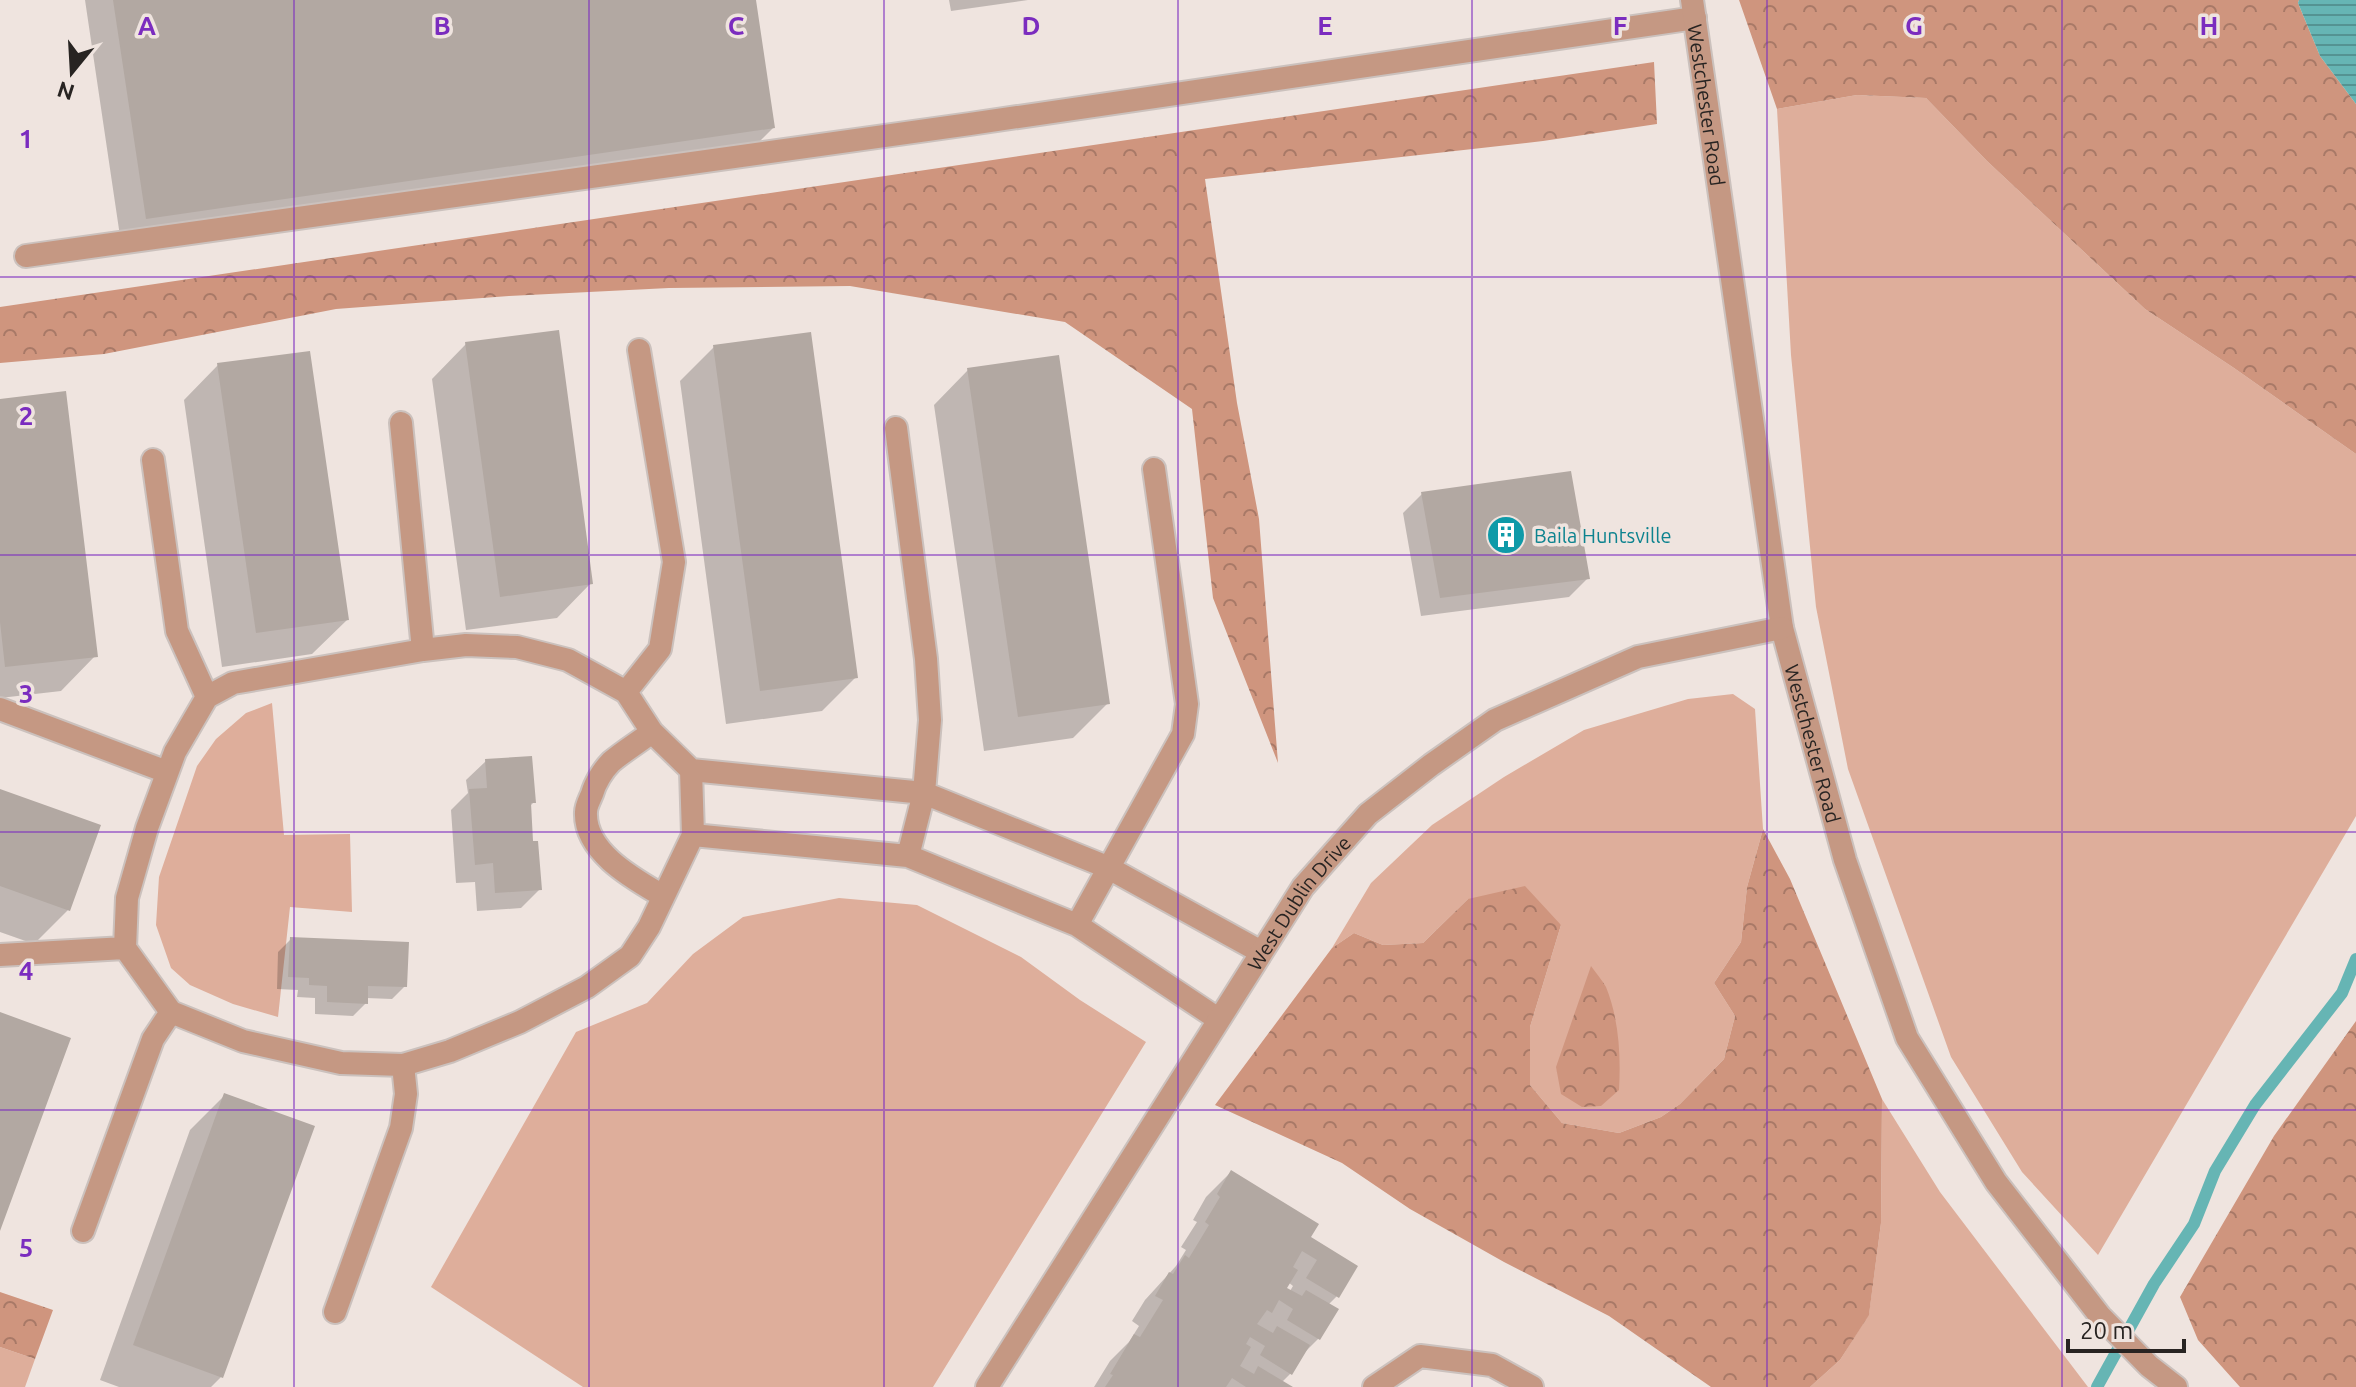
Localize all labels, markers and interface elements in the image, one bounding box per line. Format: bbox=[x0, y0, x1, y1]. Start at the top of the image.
text: A bbox=[138, 11, 157, 40]
text: B bbox=[433, 11, 451, 40]
text: C bbox=[728, 11, 745, 40]
text: D bbox=[1022, 11, 1040, 40]
text: E bbox=[1317, 11, 1333, 40]
text: F bbox=[1613, 11, 1627, 40]
text: G bbox=[1905, 11, 1923, 40]
text: H bbox=[2200, 11, 2218, 40]
street label: Westchester Road bbox=[1684, 22, 1730, 187]
north arrow bbox=[32, 32, 112, 112]
text: N bbox=[54, 77, 77, 106]
text: 1 bbox=[19, 124, 33, 153]
text: 2 bbox=[19, 401, 33, 430]
building icon: Baila Huntsville bbox=[1485, 514, 1527, 556]
place label: Baila Huntsville bbox=[1534, 524, 1671, 547]
street label: Westchester Road bbox=[1781, 662, 1846, 825]
text: 3 bbox=[19, 679, 33, 708]
street label: West Dublin Drive bbox=[1242, 831, 1355, 974]
text: 4 bbox=[19, 956, 33, 985]
text: 5 bbox=[19, 1233, 33, 1262]
scale bar bbox=[2068, 1303, 2184, 1353]
text: 20 m bbox=[2080, 1317, 2133, 1344]

